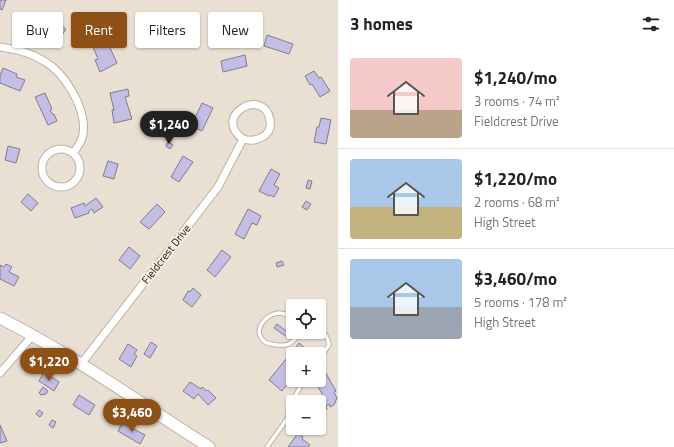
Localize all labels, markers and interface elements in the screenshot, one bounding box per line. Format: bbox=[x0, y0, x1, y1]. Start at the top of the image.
text: 3 homes bbox=[350, 11, 413, 37]
chip: Buy bbox=[12, 12, 63, 48]
chip: Rent bbox=[71, 12, 127, 48]
chip: Filters bbox=[135, 12, 200, 48]
chip: New bbox=[208, 12, 263, 48]
icon: filters bbox=[640, 13, 662, 35]
text: $1,240/mo bbox=[474, 65, 557, 91]
icon: home bbox=[382, 74, 430, 122]
text: 3 rooms · 74 m² bbox=[474, 91, 560, 111]
pin: $1,240 bbox=[136, 111, 202, 145]
text: Fieldcrest Drive bbox=[474, 111, 559, 131]
text: $1,240 bbox=[149, 114, 189, 134]
text: $1,220/mo bbox=[474, 166, 557, 192]
icon: home bbox=[382, 175, 430, 223]
text: 2 rooms · 68 m² bbox=[474, 192, 560, 212]
text: High Street bbox=[474, 212, 536, 232]
street label: Fieldcrest Drive bbox=[138, 221, 195, 287]
text: $3,460/mo bbox=[474, 266, 557, 292]
icon: home bbox=[382, 275, 430, 323]
text: 5 rooms · 178 m² bbox=[474, 292, 567, 312]
map controls bbox=[286, 299, 326, 435]
button: locate bbox=[286, 299, 326, 339]
text: High Street bbox=[474, 312, 536, 332]
button: + bbox=[286, 347, 326, 387]
pin: $1,220 bbox=[16, 348, 82, 382]
text: $1,220 bbox=[29, 351, 69, 371]
button: − bbox=[286, 395, 326, 435]
pin: $3,460 bbox=[99, 399, 165, 433]
text: $3,460 bbox=[112, 402, 152, 422]

